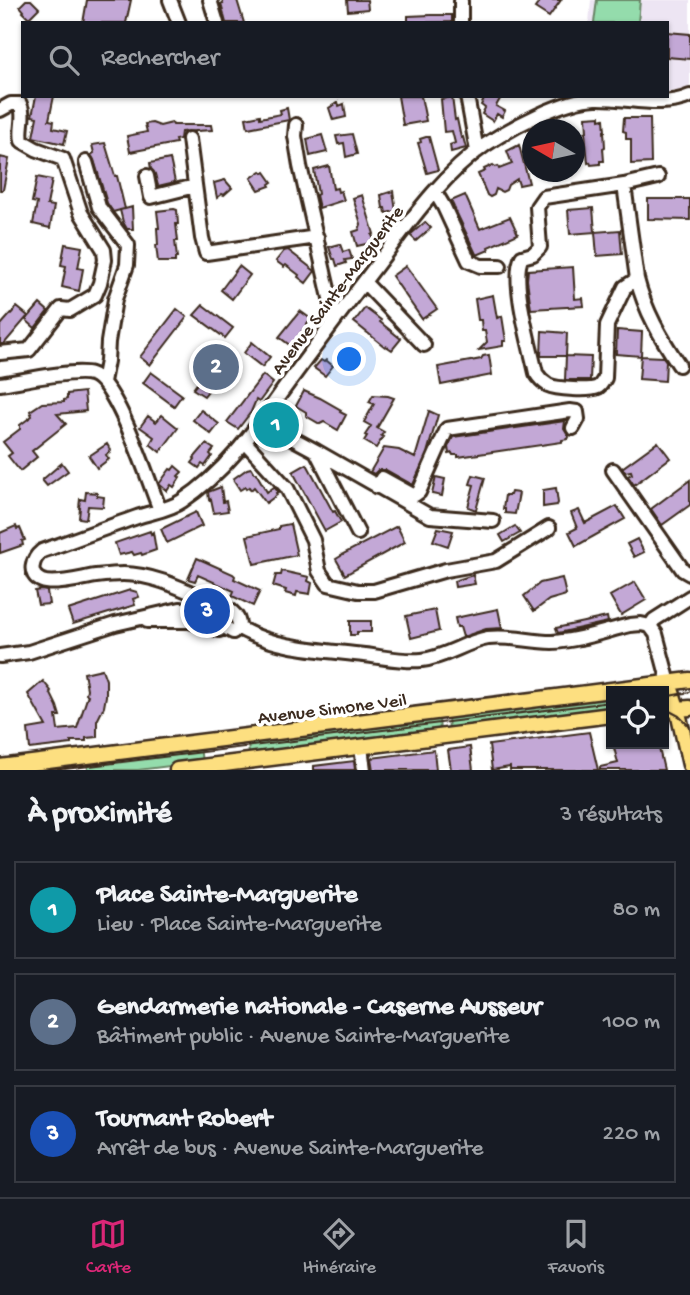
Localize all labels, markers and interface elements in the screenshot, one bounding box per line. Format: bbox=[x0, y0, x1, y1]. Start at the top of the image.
search box bbox=[21, 21, 669, 98]
icon: search bbox=[45, 41, 83, 79]
text: Rechercher bbox=[101, 44, 219, 75]
north arrow bbox=[522, 119, 585, 182]
street label: Avenue Sainte-Marguerite bbox=[268, 202, 410, 380]
pin: 2 bbox=[193, 341, 239, 393]
your location bbox=[332, 342, 366, 376]
pin: 1 bbox=[253, 399, 299, 451]
pin: 3 bbox=[184, 585, 230, 637]
map controls bbox=[606, 686, 669, 749]
button: locate bbox=[606, 686, 669, 749]
street label: Avenue Simone Veil bbox=[257, 690, 408, 731]
text: À proximité bbox=[28, 798, 172, 833]
text: 3 résultats bbox=[560, 802, 662, 829]
text: Place Sainte-Marguerite bbox=[97, 881, 358, 912]
text: 1 bbox=[48, 897, 58, 924]
text: 80 m bbox=[613, 897, 660, 924]
text: Lieu · Place Sainte-Marguerite bbox=[97, 912, 382, 939]
text: Gendarmerie nationale - Caserne Ausseur bbox=[97, 993, 541, 1024]
text: 2 bbox=[47, 1009, 59, 1036]
text: 100 m bbox=[603, 1009, 660, 1036]
text: Bâtiment public · Avenue Sainte-Marguerite bbox=[97, 1024, 510, 1051]
text: Tournant Robert bbox=[97, 1105, 272, 1136]
text: 3 bbox=[47, 1121, 59, 1148]
text: 220 m bbox=[603, 1121, 660, 1148]
text: Arrêt de bus · Avenue Sainte-Marguerite bbox=[97, 1136, 483, 1163]
tab: Carte bbox=[86, 1215, 131, 1280]
tab: Itinéraire bbox=[303, 1215, 376, 1280]
tab: Favoris bbox=[548, 1215, 604, 1280]

